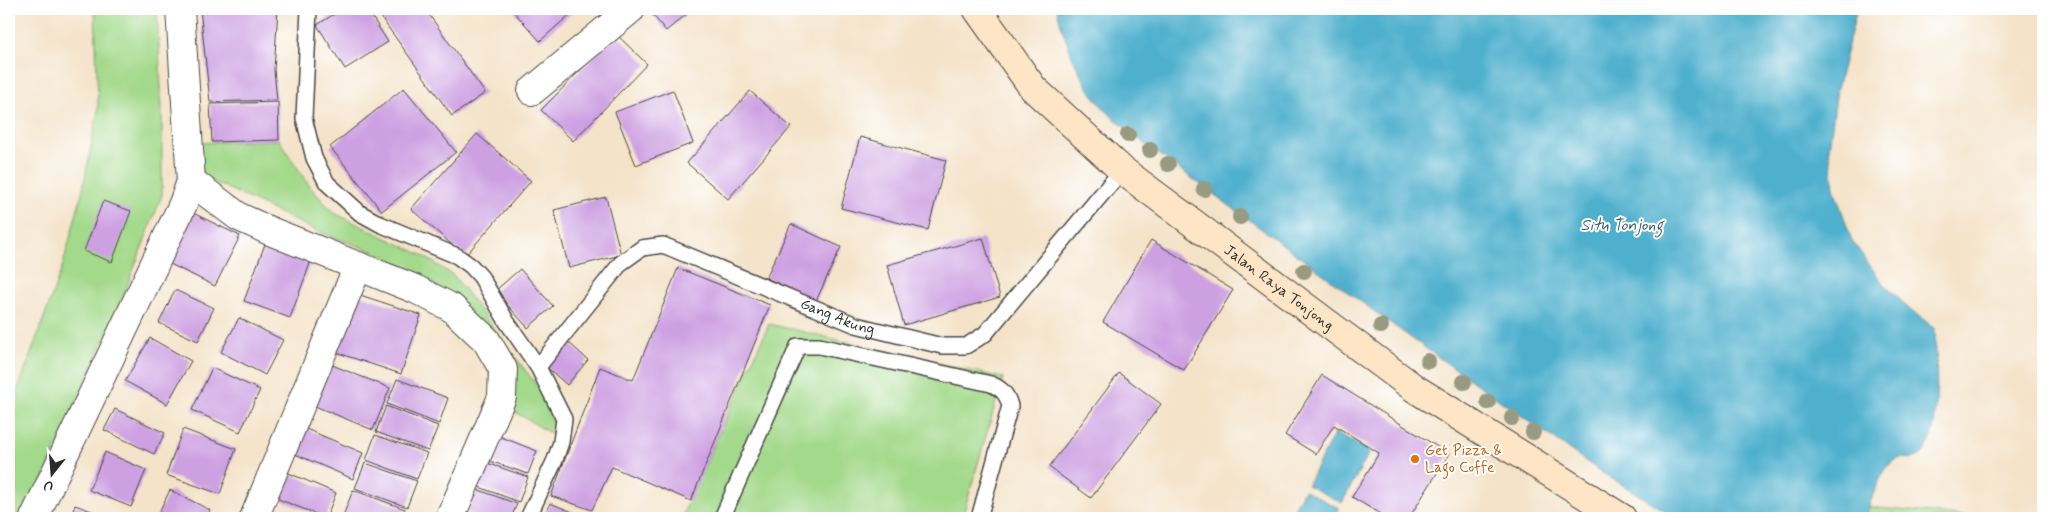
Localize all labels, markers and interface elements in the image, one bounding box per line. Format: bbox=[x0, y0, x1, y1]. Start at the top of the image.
water label: Situ Tonjong bbox=[1581, 215, 1665, 238]
street label: Jalan Raya Tonjong bbox=[1220, 241, 1338, 336]
street label: Gang Akung bbox=[797, 294, 877, 341]
place label: Get Pizza & Lago Coffe bbox=[1425, 441, 1502, 479]
north arrow bbox=[28, 450, 78, 500]
marker: Get Pizza & Lago Coffe bbox=[1409, 453, 1421, 465]
text: U bbox=[42, 476, 55, 495]

